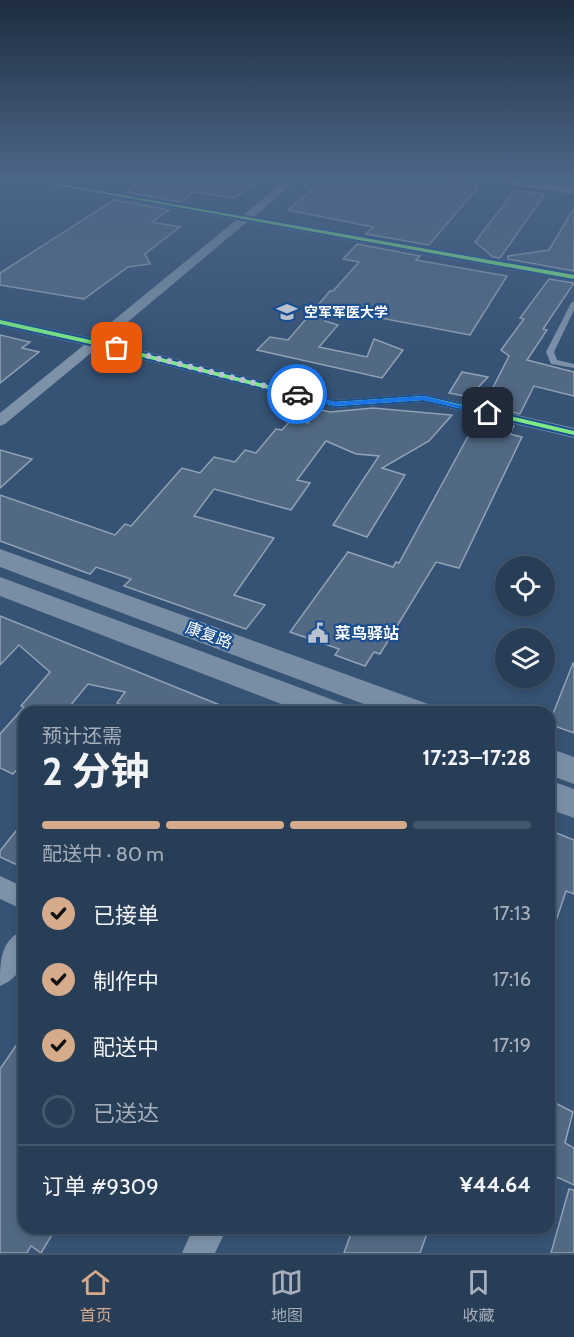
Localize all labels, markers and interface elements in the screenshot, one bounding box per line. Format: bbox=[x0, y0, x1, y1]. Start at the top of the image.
school or university icon: 空军军医大学 bbox=[275, 300, 299, 324]
place label: 空军军医大学 bbox=[304, 303, 388, 321]
pin bbox=[91, 322, 142, 373]
icon: bag bbox=[100, 331, 133, 364]
courier bbox=[267, 364, 327, 424]
icon: car bbox=[281, 378, 314, 411]
pin bbox=[462, 387, 513, 438]
icon: home bbox=[471, 396, 504, 429]
map controls bbox=[495, 556, 555, 688]
button: locate bbox=[495, 556, 555, 616]
street label: 康复路 bbox=[183, 618, 235, 652]
public building icon: 菜鸟驿站 bbox=[306, 621, 330, 645]
place label: 菜鸟驿站 bbox=[335, 624, 399, 643]
button: layers bbox=[495, 628, 555, 688]
text: 预计还需 bbox=[42, 724, 122, 748]
text: 17:23–17:28 bbox=[422, 744, 531, 771]
text: 2 分钟 bbox=[42, 747, 149, 795]
text: 配送中 · 80 m bbox=[42, 842, 164, 866]
icon: check bbox=[42, 897, 75, 930]
text: 17:13 bbox=[493, 901, 531, 925]
text: 已接单 bbox=[93, 902, 159, 929]
icon: check bbox=[42, 963, 75, 996]
text: 17:16 bbox=[492, 967, 531, 991]
text: 制作中 bbox=[93, 968, 159, 995]
icon: check bbox=[42, 1029, 75, 1062]
text: 17:19 bbox=[492, 1033, 531, 1057]
text: 配送中 bbox=[93, 1034, 159, 1061]
text: 已送达 bbox=[93, 1100, 159, 1127]
text: ¥44.64 bbox=[459, 1171, 531, 1198]
text: 订单 #9309 bbox=[42, 1173, 159, 1200]
tab: 首页 bbox=[79, 1266, 112, 1326]
tab: 地图 bbox=[270, 1266, 303, 1326]
tab: 收藏 bbox=[462, 1266, 495, 1326]

